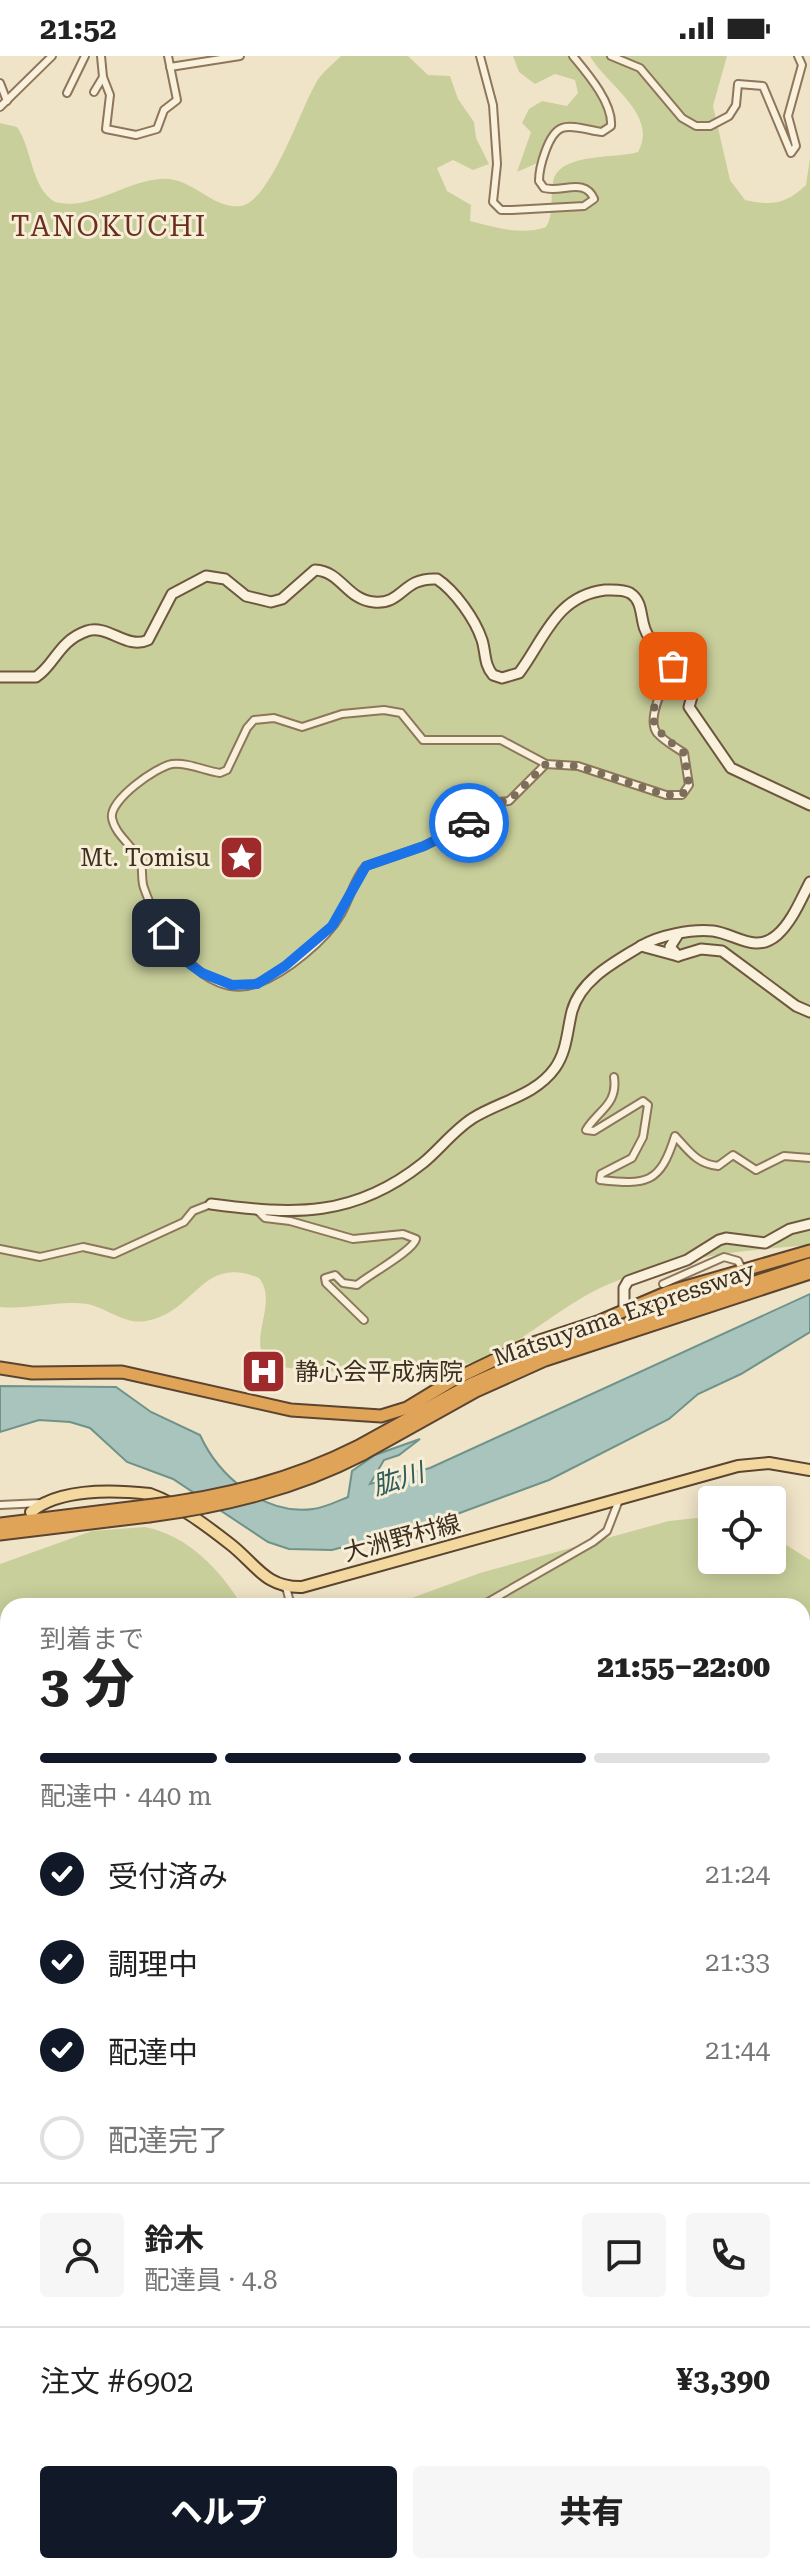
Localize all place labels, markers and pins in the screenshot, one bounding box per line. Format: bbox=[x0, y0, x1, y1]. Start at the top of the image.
pin bbox=[639, 632, 707, 700]
place icon: Mt. Tomisu bbox=[217, 834, 265, 882]
place label: Mt. Tomisu bbox=[80, 844, 210, 872]
pin bbox=[132, 899, 200, 967]
hospital icon: 静心会平成病院 bbox=[240, 1348, 288, 1396]
place label: 静心会平成病院 bbox=[295, 1358, 463, 1386]

